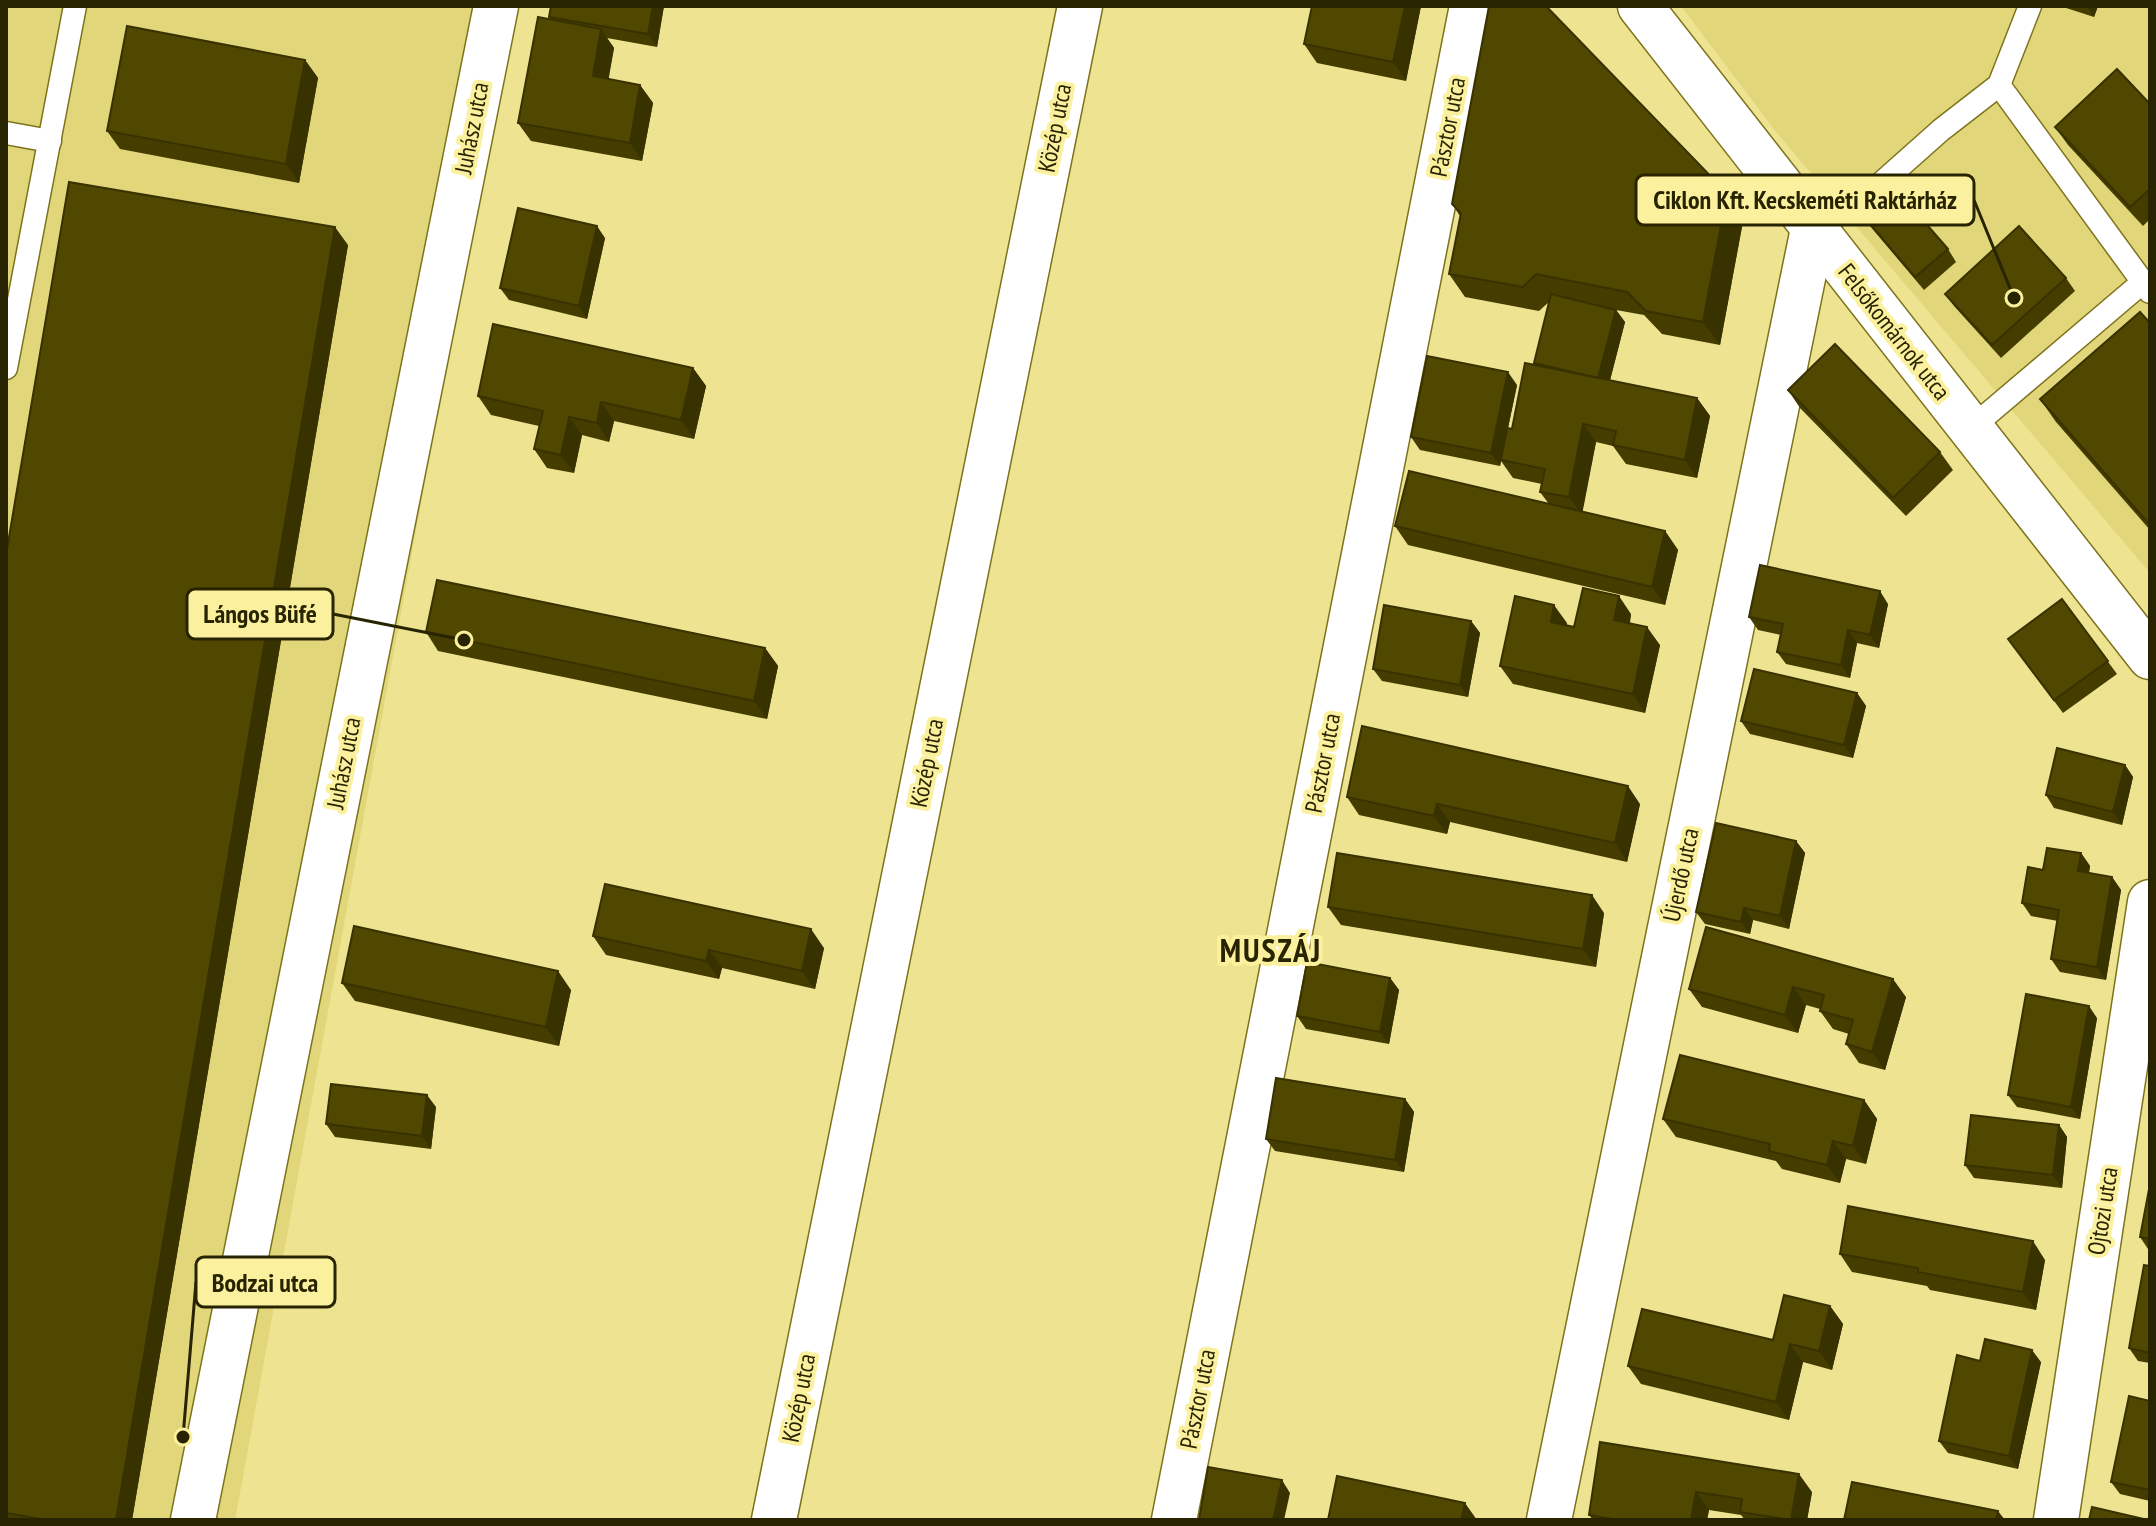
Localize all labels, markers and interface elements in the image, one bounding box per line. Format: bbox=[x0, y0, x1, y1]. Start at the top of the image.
street label: Pásztor utca bbox=[1423, 75, 1472, 179]
street label: Juhász utca bbox=[447, 80, 496, 177]
street label: Közép utca bbox=[1031, 81, 1078, 175]
callout: Ciklon Kft. Kecskeméti Raktárház bbox=[1636, 175, 1974, 225]
text: Ciklon Kft. Kecskeméti Raktárház bbox=[1653, 183, 1957, 216]
street label: Felsőkomárnok utca bbox=[1831, 257, 1957, 406]
callout: Lángos Büfé bbox=[187, 589, 333, 639]
text: Lángos Büfé bbox=[203, 597, 317, 630]
street label: Pásztor utca bbox=[1298, 711, 1347, 815]
street label: Juhász utca bbox=[319, 715, 368, 812]
street label: Közép utca bbox=[903, 716, 950, 810]
street label: Újerdő utca bbox=[1655, 825, 1706, 925]
district label: MUSZÁJ bbox=[1220, 929, 1322, 971]
street label: Ojtozi utca bbox=[2080, 1165, 2125, 1257]
callout: Bodzai utca bbox=[196, 1257, 335, 1307]
text: Bodzai utca bbox=[212, 1266, 318, 1299]
street label: Pásztor utca bbox=[1173, 1347, 1222, 1451]
street label: Közép utca bbox=[775, 1351, 822, 1445]

